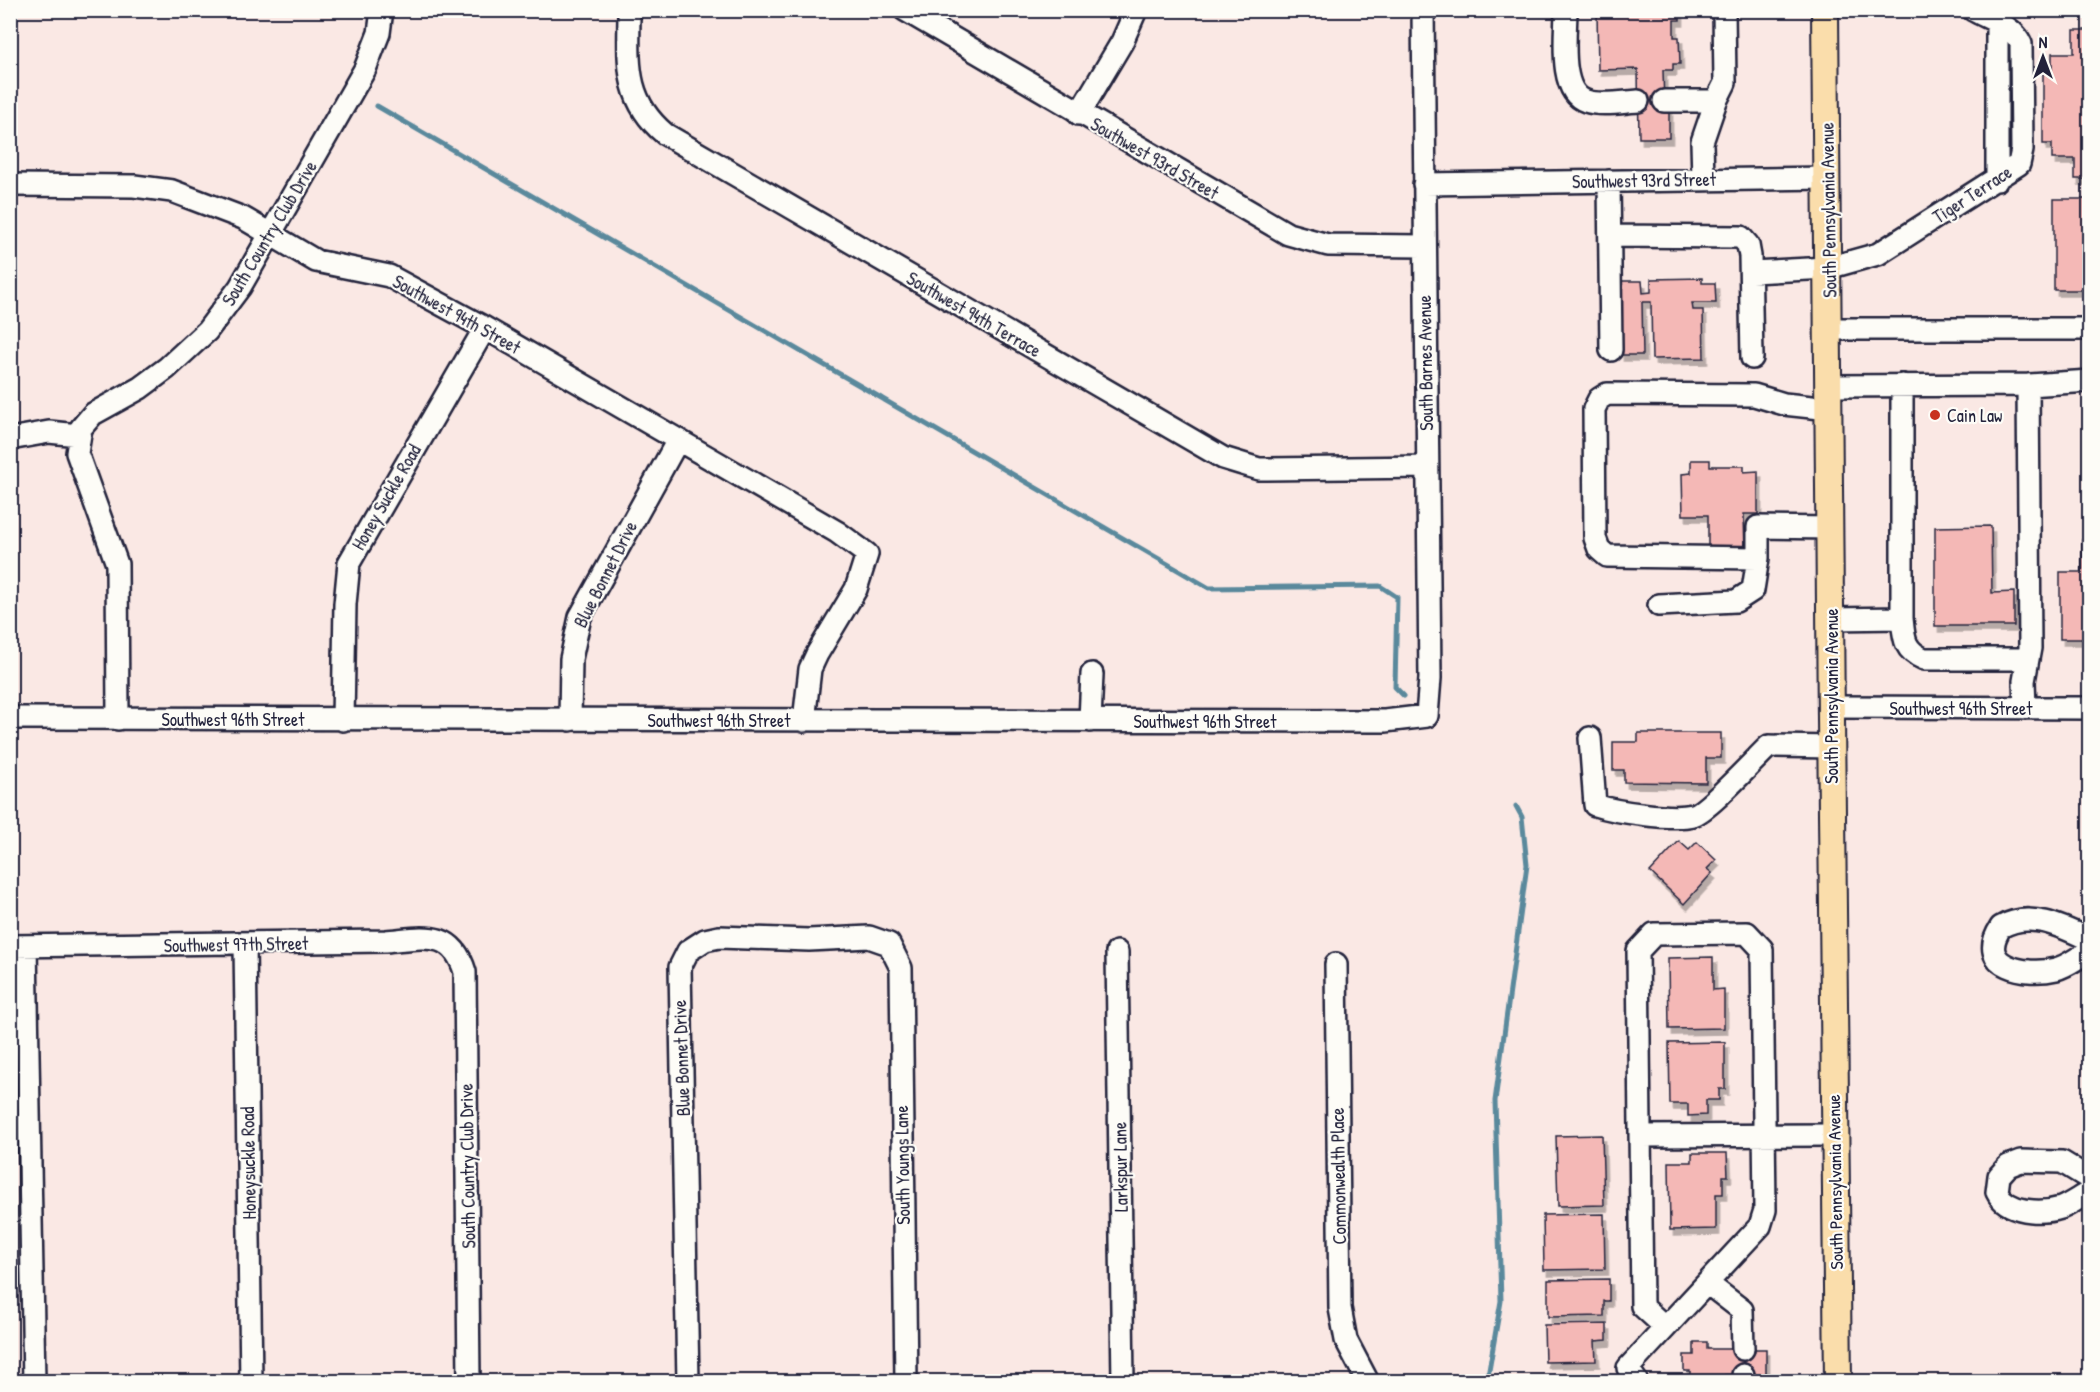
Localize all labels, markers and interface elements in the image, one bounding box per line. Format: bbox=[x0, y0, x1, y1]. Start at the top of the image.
north arrow bbox=[2013, 27, 2073, 87]
text: N bbox=[2039, 31, 2048, 53]
street label: Southwest 93rd Street bbox=[1086, 111, 1224, 205]
street label: South Pennsylvania Avenue bbox=[1814, 122, 1842, 298]
street label: South Country Club Drive bbox=[216, 156, 322, 310]
street label: Tiger Terrace bbox=[1928, 159, 2016, 229]
street label: Southwest 93rd Street bbox=[1572, 166, 1717, 194]
street label: Southwest 94th Terrace bbox=[902, 265, 1046, 363]
street label: Southwest 94th Street bbox=[389, 269, 526, 360]
street label: South Barnes Avenue bbox=[1411, 295, 1439, 431]
place label: Cain Law bbox=[1947, 403, 2002, 428]
marker: Cain Law bbox=[1928, 408, 1942, 422]
street label: Honey Suckle Road bbox=[346, 440, 426, 554]
street label: Blue Bonnet Drive bbox=[567, 516, 643, 632]
street label: South Pennsylvania Avenue bbox=[1819, 608, 1844, 784]
street label: Southwest 96th Street bbox=[1890, 696, 2033, 721]
street label: Southwest 96th Street bbox=[162, 707, 305, 732]
street label: Southwest 96th Street bbox=[648, 708, 791, 733]
street label: Southwest 96th Street bbox=[1134, 709, 1277, 734]
street label: Southwest 97th Street bbox=[164, 930, 309, 958]
street label: Blue Bonnet Drive bbox=[666, 999, 696, 1117]
street label: South Country Club Drive bbox=[453, 1083, 481, 1249]
street label: South Pennsylvania Avenue bbox=[1821, 1094, 1849, 1270]
street label: South Youngs Lane bbox=[888, 1105, 916, 1225]
street label: Honeysuckle Road bbox=[235, 1106, 261, 1220]
street label: Commonwealth Place bbox=[1324, 1107, 1352, 1245]
street label: Larkspur Lane bbox=[1107, 1122, 1133, 1212]

